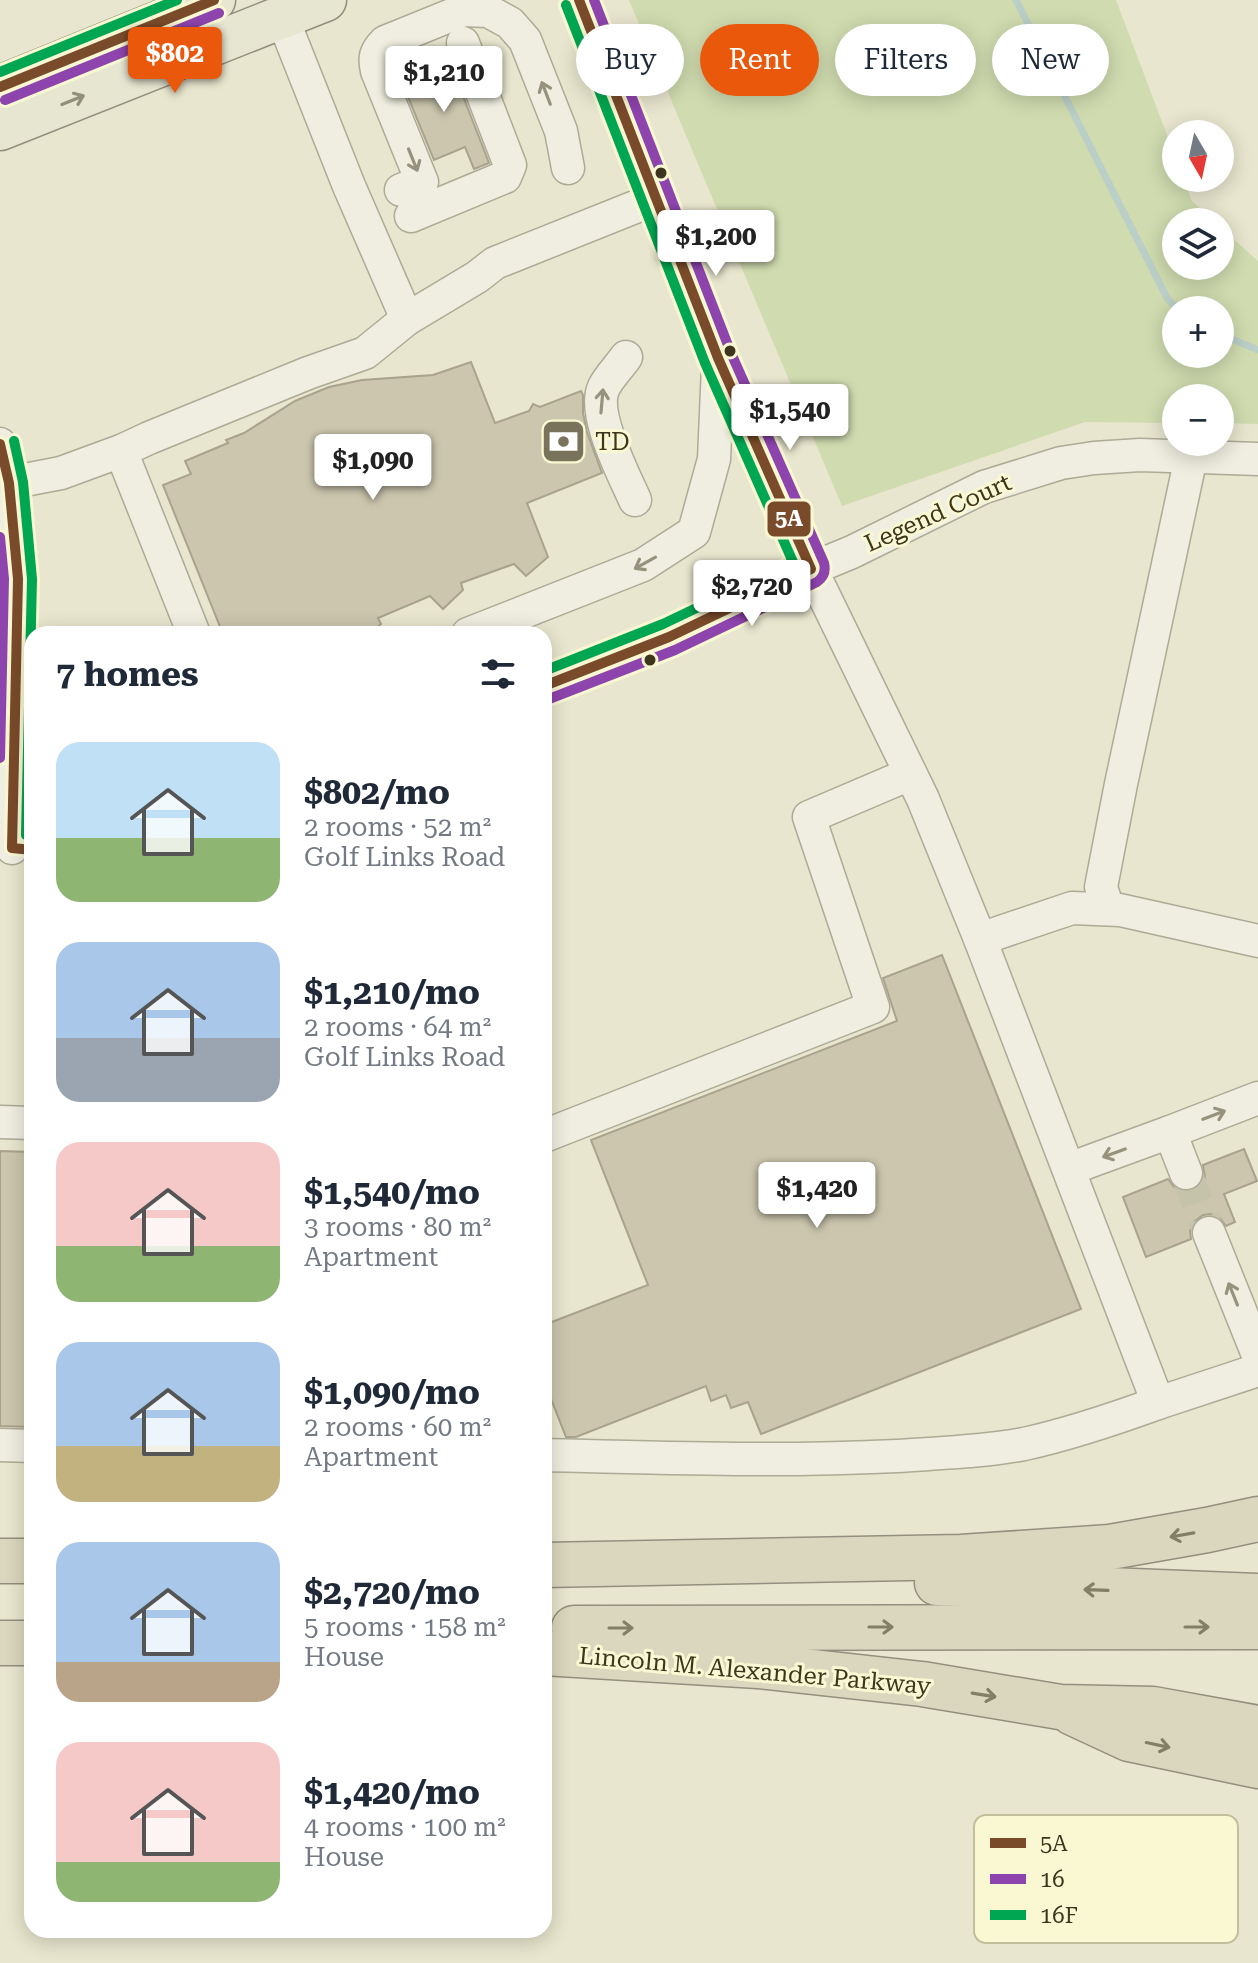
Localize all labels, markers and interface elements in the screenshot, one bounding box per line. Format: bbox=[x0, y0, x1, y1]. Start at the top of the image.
chip: Buy bbox=[576, 24, 684, 96]
chip: Rent bbox=[700, 24, 819, 96]
chip: Filters bbox=[835, 24, 976, 96]
chip: New bbox=[992, 24, 1109, 96]
pin: $802 bbox=[128, 27, 222, 95]
text: $802 bbox=[146, 38, 204, 68]
pin: $1,210 bbox=[379, 46, 509, 114]
text: $1,210 bbox=[403, 57, 485, 87]
one-way arrow bbox=[538, 81, 552, 106]
one-way arrow bbox=[60, 92, 85, 106]
north arrow bbox=[1162, 120, 1234, 192]
map controls bbox=[1162, 120, 1234, 456]
one-way arrow bbox=[407, 148, 421, 172]
unlabelled marker bbox=[653, 165, 669, 181]
button: layers bbox=[1162, 208, 1234, 280]
pin: $1,200 bbox=[651, 210, 781, 278]
text: $1,200 bbox=[675, 221, 757, 251]
button: + bbox=[1162, 296, 1234, 368]
unlabelled marker bbox=[722, 343, 738, 359]
pin: $1,540 bbox=[725, 384, 855, 452]
button: − bbox=[1162, 384, 1234, 456]
one-way arrow bbox=[595, 388, 610, 415]
text: $1,540 bbox=[749, 395, 831, 425]
bank icon: TD bbox=[540, 418, 588, 466]
place label: TD bbox=[595, 428, 630, 456]
pin: $1,090 bbox=[308, 434, 438, 502]
text: $1,090 bbox=[332, 445, 414, 475]
street label: Legend Court bbox=[860, 468, 1016, 558]
line badge: 5A bbox=[766, 500, 812, 538]
text: 5A bbox=[775, 506, 803, 531]
one-way arrow bbox=[633, 556, 657, 571]
pin: $2,720 bbox=[687, 560, 817, 628]
text: $2,720 bbox=[711, 571, 793, 601]
icon: filters bbox=[476, 652, 520, 696]
unlabelled marker bbox=[642, 652, 658, 668]
text: 7 homes bbox=[56, 654, 199, 694]
text: $802/mo bbox=[304, 772, 450, 812]
icon: home bbox=[120, 774, 216, 870]
text: 2 rooms · 52 m² bbox=[304, 812, 491, 842]
text: Golf Links Road bbox=[304, 842, 505, 872]
text: $1,210/mo bbox=[304, 972, 480, 1012]
icon: home bbox=[120, 974, 216, 1070]
text: 2 rooms · 64 m² bbox=[304, 1012, 491, 1042]
text: Golf Links Road bbox=[304, 1042, 505, 1072]
one-way arrow bbox=[1201, 1107, 1226, 1121]
one-way arrow bbox=[1102, 1147, 1127, 1161]
pin: $1,420 bbox=[752, 1162, 882, 1230]
text: $1,540/mo bbox=[304, 1172, 480, 1212]
text: $1,420 bbox=[776, 1173, 858, 1203]
icon: home bbox=[120, 1174, 216, 1270]
text: 3 rooms · 80 m² bbox=[304, 1212, 491, 1242]
text: Apartment bbox=[304, 1242, 438, 1272]
one-way arrow bbox=[1225, 1282, 1240, 1307]
text: $1,090/mo bbox=[304, 1372, 480, 1412]
icon: home bbox=[120, 1374, 216, 1470]
text: 2 rooms · 60 m² bbox=[304, 1412, 491, 1442]
text: Apartment bbox=[304, 1442, 438, 1472]
one-way arrow bbox=[1170, 1528, 1195, 1543]
text: $2,720/mo bbox=[304, 1572, 480, 1612]
icon: home bbox=[120, 1574, 216, 1670]
one-way arrow bbox=[1083, 1582, 1110, 1597]
text: 5 rooms · 158 m² bbox=[304, 1612, 506, 1642]
one-way arrow bbox=[867, 1619, 894, 1635]
one-way arrow bbox=[1183, 1619, 1210, 1635]
one-way arrow bbox=[607, 1620, 634, 1636]
text: House bbox=[304, 1642, 384, 1672]
street label: Lincoln M. Alexander Parkway bbox=[578, 1642, 933, 1700]
one-way arrow bbox=[971, 1688, 996, 1703]
one-way arrow bbox=[1145, 1739, 1171, 1754]
text: $1,420/mo bbox=[304, 1772, 480, 1812]
icon: home bbox=[120, 1774, 216, 1870]
text: 4 rooms · 100 m² bbox=[304, 1812, 506, 1842]
legend bbox=[974, 1815, 1238, 1943]
text: 5A bbox=[1040, 1831, 1068, 1856]
text: House bbox=[304, 1842, 384, 1872]
text: 16 bbox=[1040, 1867, 1065, 1892]
text: 16F bbox=[1040, 1903, 1078, 1928]

